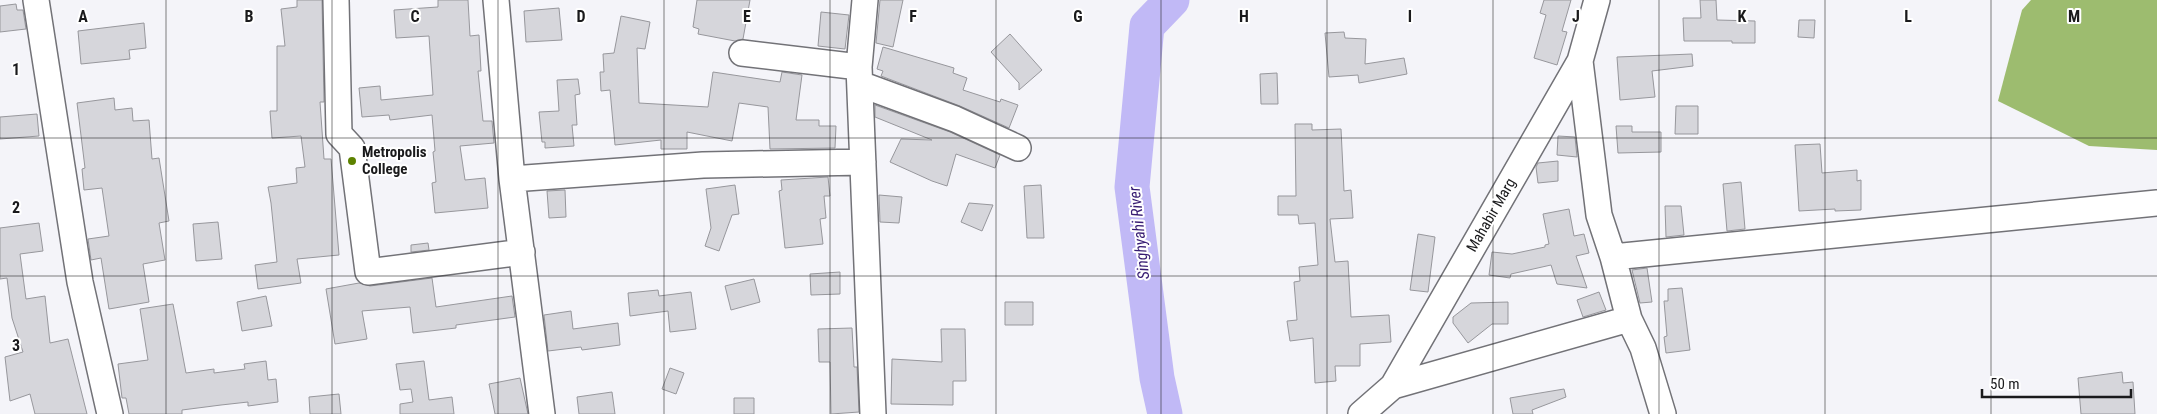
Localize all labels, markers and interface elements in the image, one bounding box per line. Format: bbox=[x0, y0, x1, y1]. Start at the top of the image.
text: A bbox=[78, 7, 88, 26]
text: B bbox=[245, 7, 254, 26]
text: C bbox=[410, 7, 420, 26]
text: D bbox=[576, 7, 586, 26]
text: E bbox=[743, 7, 751, 26]
text: F bbox=[909, 7, 917, 26]
text: G bbox=[1073, 7, 1083, 26]
text: H bbox=[1239, 7, 1249, 26]
text: I bbox=[1408, 7, 1412, 26]
text: J bbox=[1572, 7, 1580, 26]
text: K bbox=[1738, 7, 1747, 26]
text: L bbox=[1904, 7, 1912, 26]
text: M bbox=[2068, 7, 2080, 26]
text: 1 bbox=[12, 60, 20, 79]
place label: Metropolis College bbox=[362, 143, 427, 178]
marker: Metropolis College bbox=[346, 155, 358, 167]
street label: Mahabir Marg bbox=[1463, 175, 1519, 255]
water label: Singhyahi River bbox=[1125, 184, 1153, 280]
text: 2 bbox=[12, 198, 20, 217]
text: 3 bbox=[12, 336, 20, 355]
scale bar bbox=[1982, 366, 2131, 398]
text: 50 m bbox=[1990, 375, 2020, 393]

